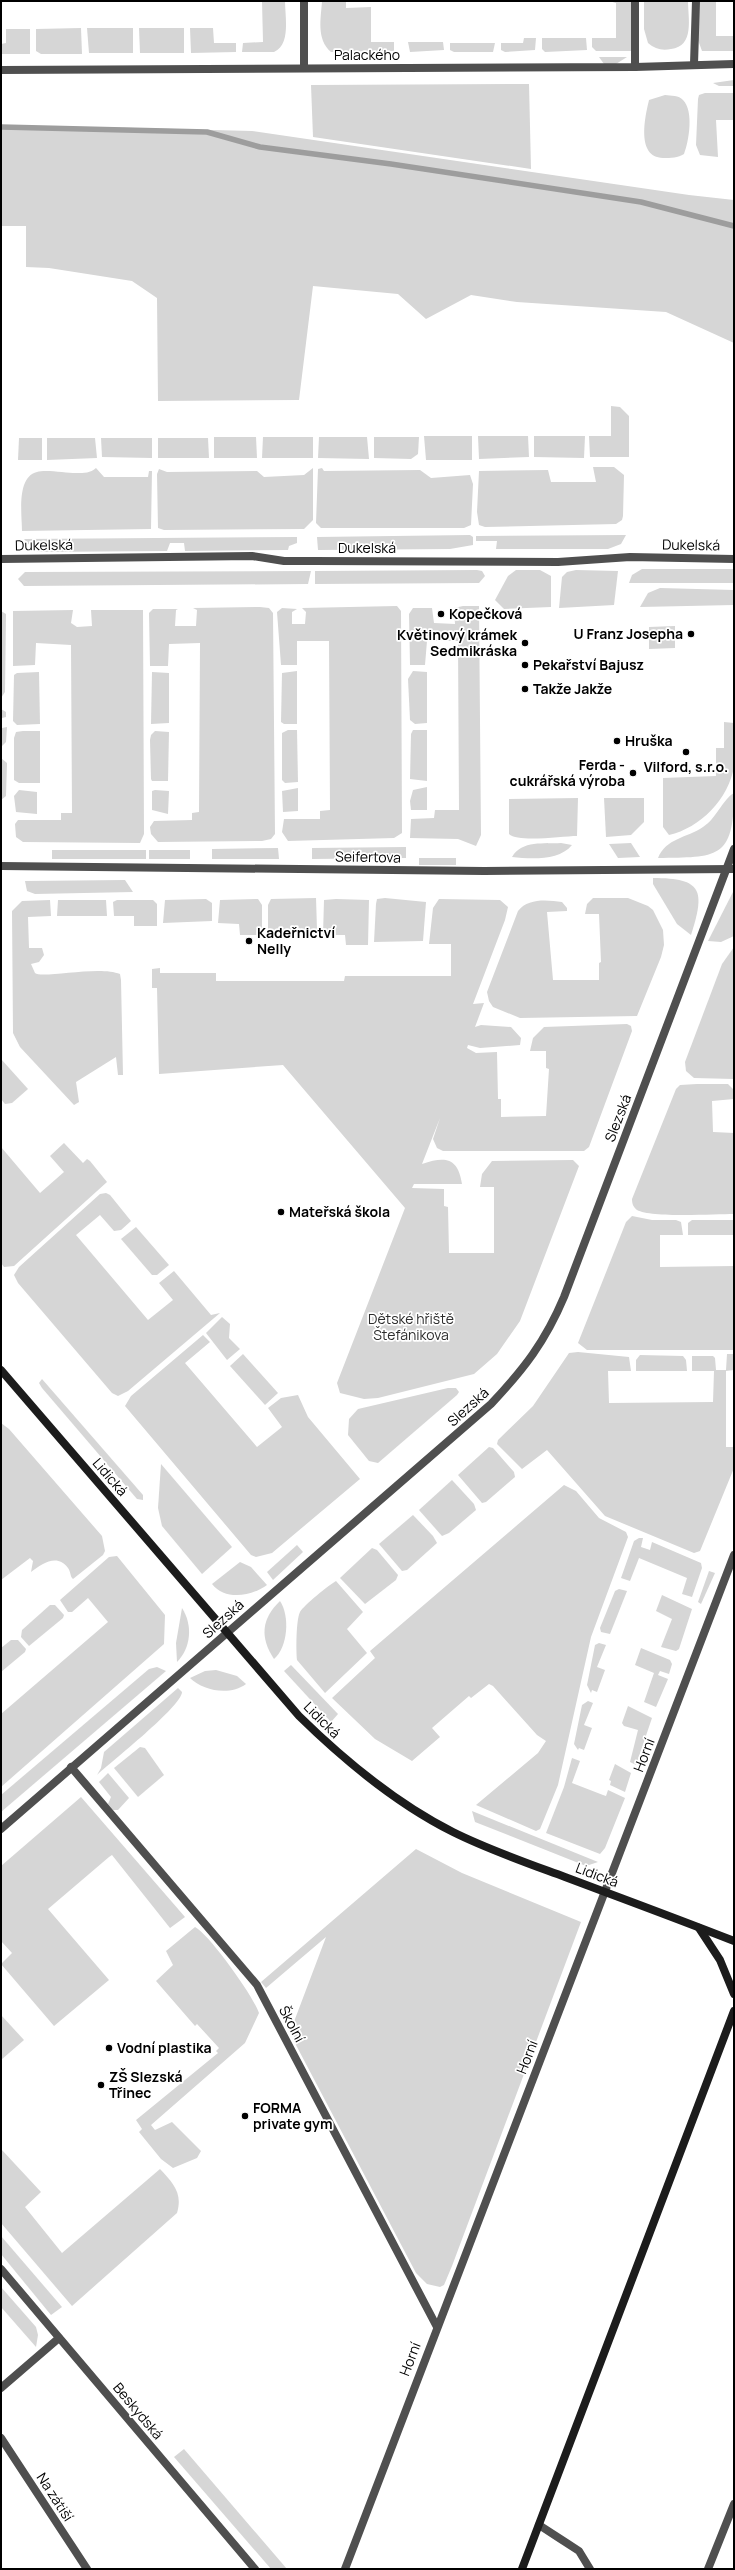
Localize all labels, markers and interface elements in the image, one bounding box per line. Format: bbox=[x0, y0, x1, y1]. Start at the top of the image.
street label: Palackého bbox=[334, 45, 400, 64]
street label: Dukelská bbox=[15, 534, 73, 555]
street label: Dukelská bbox=[662, 534, 720, 555]
street label: Dukelská bbox=[338, 538, 396, 557]
place label: Kopečková bbox=[449, 604, 522, 623]
marker: Kopečková bbox=[436, 609, 446, 619]
place label: U Franz Josepha bbox=[574, 624, 683, 643]
place label: Květinový krámek Sedmikráska bbox=[397, 625, 517, 660]
marker: U Franz Josepha bbox=[686, 629, 696, 639]
marker: Květinový krámek Sedmikráska bbox=[520, 638, 530, 648]
place label: Pekařství Bajusz bbox=[533, 655, 644, 674]
marker: Pekařství Bajusz bbox=[520, 660, 530, 670]
place label: Takže Jakže bbox=[533, 679, 612, 698]
marker: Takže Jakže bbox=[520, 684, 530, 694]
place label: Hruška bbox=[625, 731, 673, 750]
marker: Hruška bbox=[612, 736, 622, 746]
marker: Vilford, s.r.o. bbox=[681, 747, 691, 757]
place label: Ferda - cukrářská výroba bbox=[510, 755, 625, 790]
place label: Vilford, s.r.o. bbox=[644, 757, 728, 776]
marker: Ferda - cukrářská výroba bbox=[628, 768, 638, 778]
street label: Seifertova bbox=[335, 846, 401, 867]
place label: Kadeřnictví Nelly bbox=[257, 923, 335, 958]
marker: Kadeřnictví Nelly bbox=[244, 936, 254, 946]
street label: Slezská bbox=[600, 1091, 635, 1144]
place label: Mateřská škola bbox=[289, 1202, 390, 1221]
marker: Mateřská škola bbox=[276, 1207, 286, 1217]
park label: Dětské hřiště Štefánikova bbox=[368, 1309, 454, 1344]
street label: Slezská bbox=[443, 1383, 492, 1430]
street label: Lidická bbox=[89, 1454, 132, 1500]
street label: Slezská bbox=[198, 1595, 247, 1642]
street label: Lidická bbox=[300, 1697, 345, 1742]
street label: Horní bbox=[628, 1735, 659, 1774]
street label: Lidická bbox=[573, 1858, 621, 1891]
street label: Školní bbox=[275, 2002, 310, 2045]
street label: Horní bbox=[511, 2037, 542, 2076]
place label: Vodní plastika bbox=[117, 2038, 212, 2057]
marker: Vodní plastika bbox=[104, 2043, 114, 2053]
place label: ZŠ Slezská Třinec bbox=[109, 2067, 183, 2102]
marker: ZŠ Slezská Třinec bbox=[96, 2080, 106, 2090]
place label: FORMA private gym bbox=[253, 2098, 332, 2133]
marker: FORMA private gym bbox=[240, 2111, 250, 2121]
street label: Horní bbox=[394, 2339, 425, 2378]
street label: Beskydská bbox=[109, 2378, 168, 2443]
street label: Na zátiší bbox=[33, 2469, 78, 2525]

